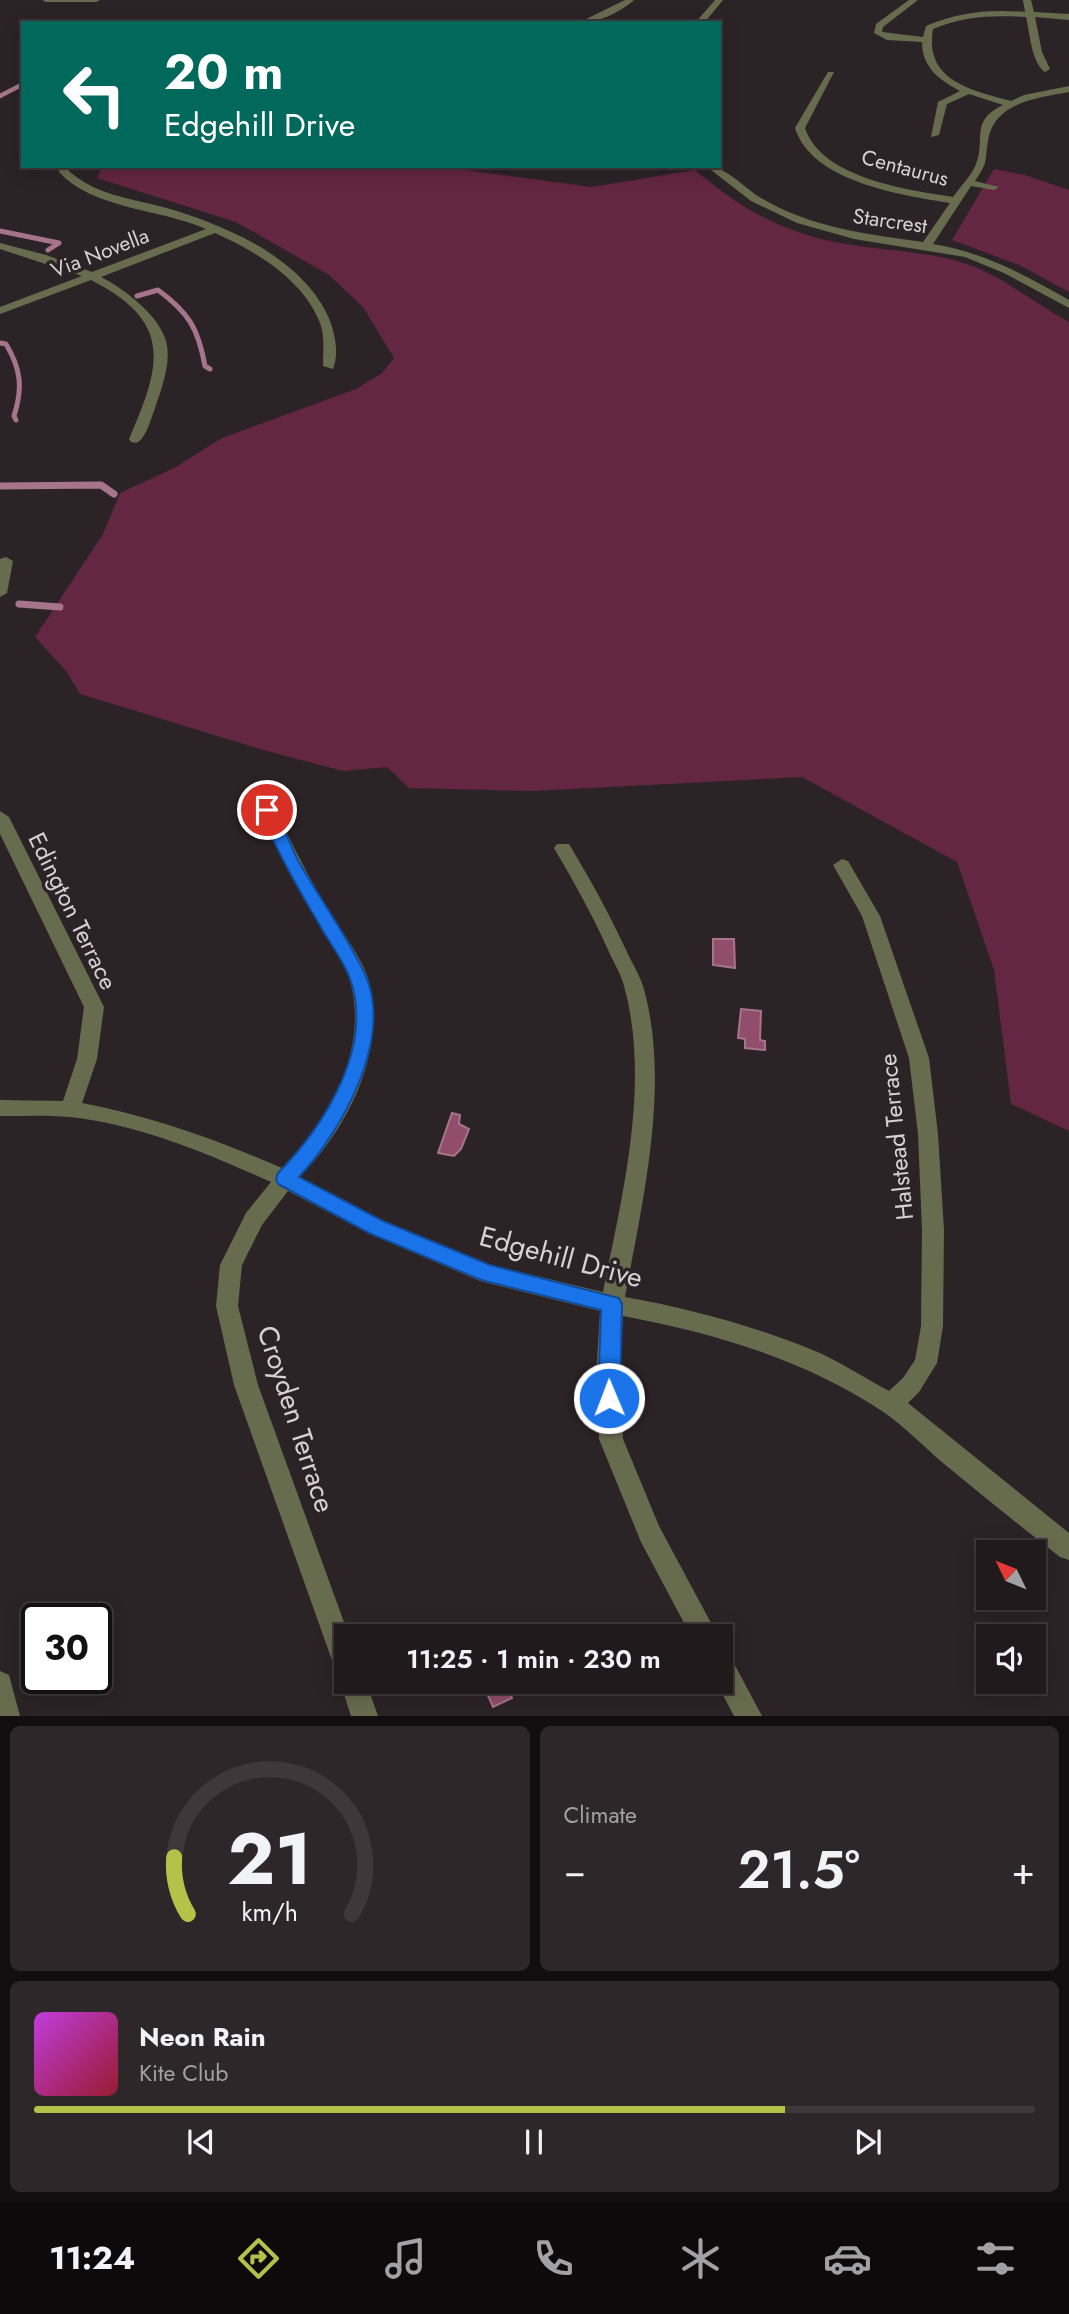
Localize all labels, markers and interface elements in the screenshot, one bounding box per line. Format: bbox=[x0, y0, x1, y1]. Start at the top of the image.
text: 20 m bbox=[164, 37, 283, 107]
icon: left bbox=[49, 49, 140, 140]
text: Edgehill Drive bbox=[164, 102, 355, 148]
street label: Centaurus bbox=[858, 142, 952, 194]
street label: Starcrest bbox=[851, 201, 929, 241]
street label: Via Novella bbox=[47, 221, 153, 285]
pin bbox=[237, 780, 297, 840]
icon: arrive bbox=[248, 791, 286, 829]
street label: Edington Terrace bbox=[20, 826, 126, 996]
street label: Halstead Terrace bbox=[870, 1052, 922, 1222]
street label: Edgehill Drive bbox=[475, 1216, 647, 1298]
street label: Croyden Terrace bbox=[247, 1320, 345, 1518]
position arrow bbox=[572, 1361, 646, 1435]
north arrow bbox=[976, 1540, 1046, 1610]
map controls bbox=[976, 1540, 1046, 1694]
speed limit sign: 30 bbox=[21, 1603, 112, 1694]
button: sound bbox=[976, 1624, 1046, 1694]
text: 11:25 · 1 min · 230 m bbox=[406, 1640, 661, 1678]
text: Climate bbox=[564, 1798, 637, 1832]
text: 21 bbox=[227, 1807, 312, 1912]
text: 21.5° bbox=[738, 1832, 860, 1908]
text: − bbox=[564, 1843, 586, 1898]
text: + bbox=[1012, 1843, 1035, 1898]
text: km/h bbox=[241, 1894, 298, 1930]
text: Neon Rain bbox=[139, 2018, 266, 2056]
text: Kite Club bbox=[139, 2056, 228, 2090]
icon: previous bbox=[182, 2123, 220, 2161]
icon: pause bbox=[515, 2123, 553, 2161]
icon: next bbox=[849, 2123, 887, 2161]
icon: directions bbox=[234, 2234, 283, 2283]
icon: music bbox=[381, 2234, 430, 2283]
icon: phone bbox=[529, 2234, 578, 2283]
icon: climate bbox=[676, 2234, 725, 2283]
icon: car bbox=[823, 2234, 872, 2283]
icon: filters bbox=[971, 2234, 1020, 2283]
text: 11:24 bbox=[49, 2235, 135, 2281]

